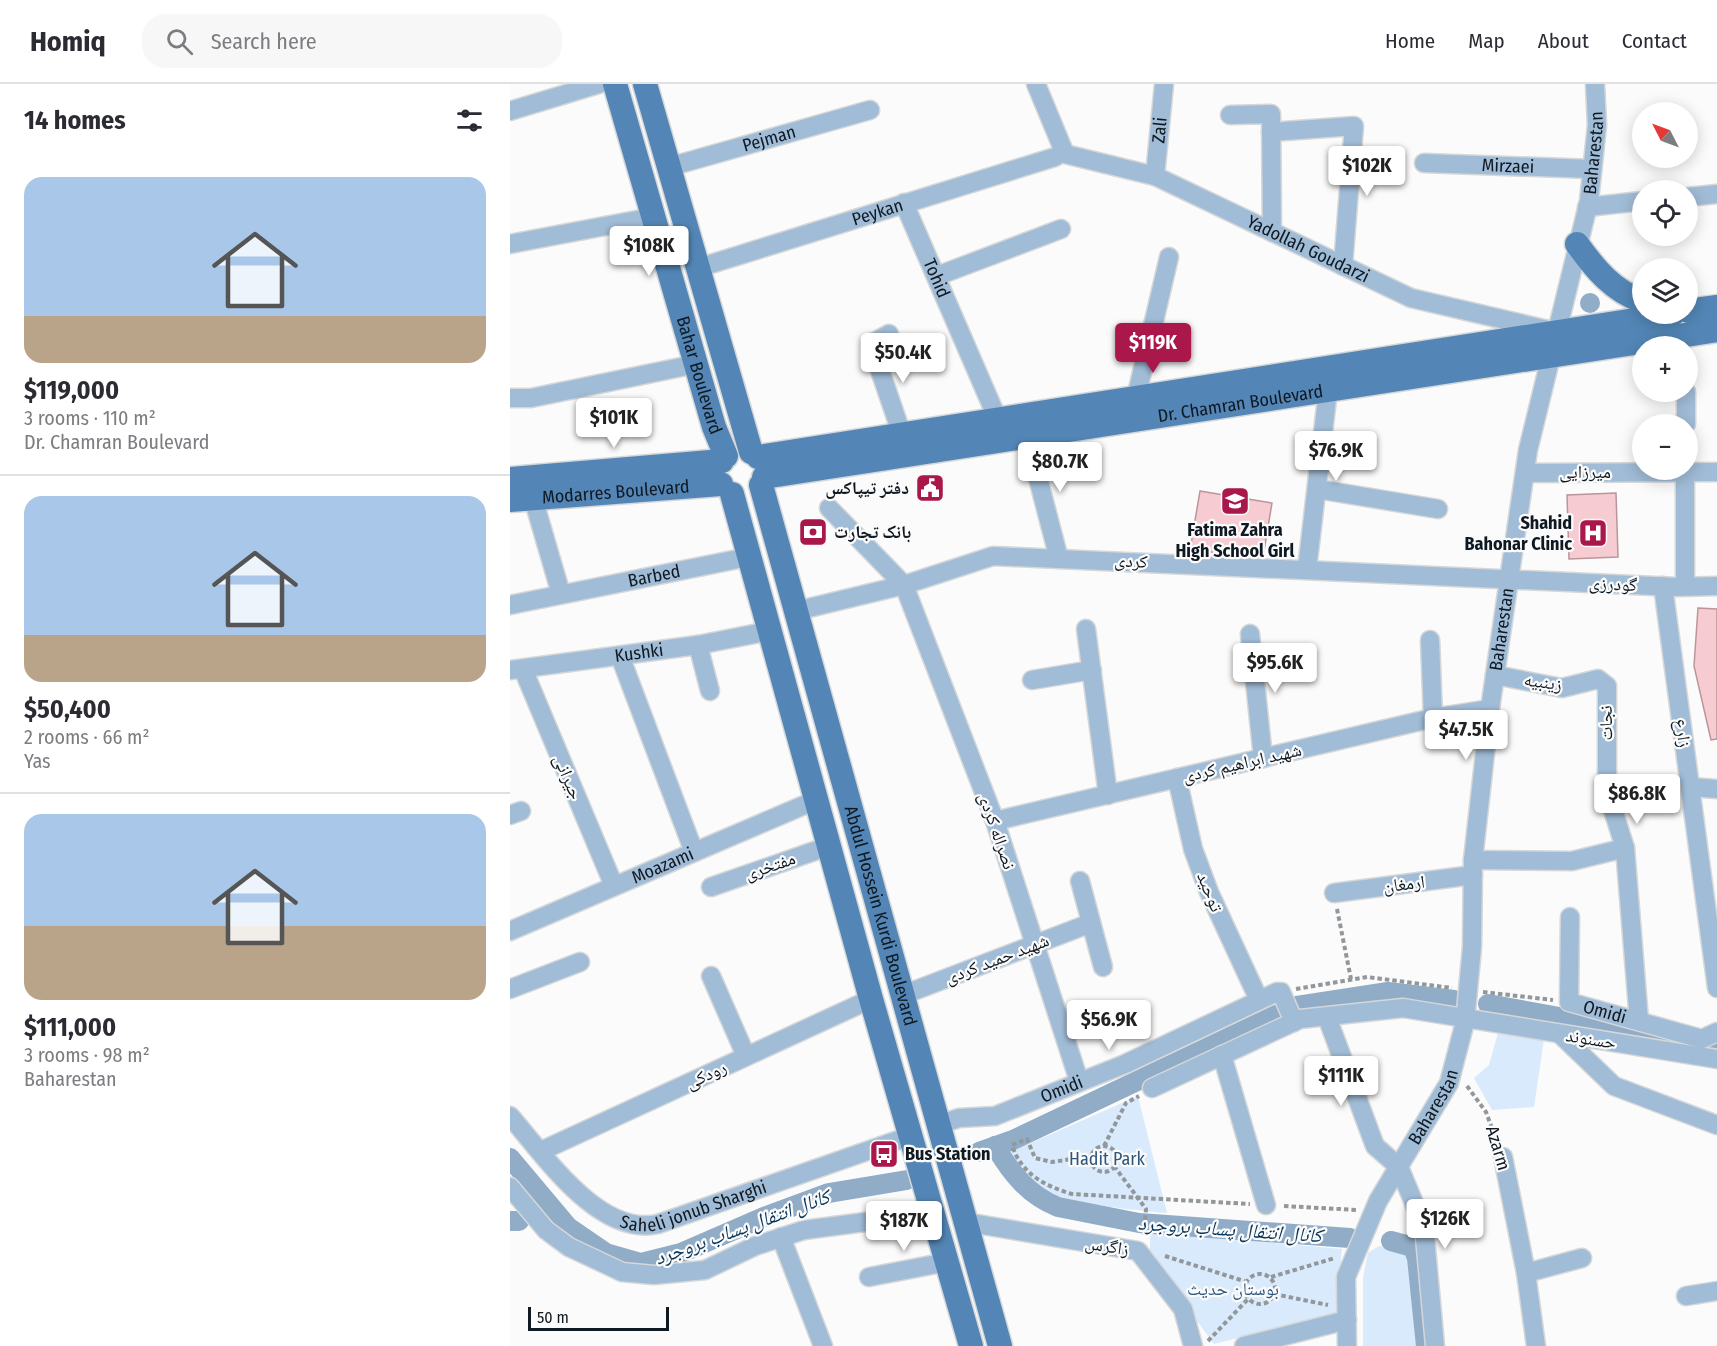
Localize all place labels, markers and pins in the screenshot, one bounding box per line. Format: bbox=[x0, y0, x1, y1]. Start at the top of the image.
pin: $102K bbox=[1325, 146, 1409, 197]
pin: $108K bbox=[607, 226, 691, 277]
pin: $119K bbox=[1111, 323, 1195, 374]
pin: $50.4K bbox=[854, 333, 952, 384]
pin: $101K bbox=[572, 398, 656, 449]
pin: $76.9K bbox=[1287, 431, 1385, 482]
pin: $80.7K bbox=[1011, 442, 1109, 493]
public building icon: دفتر تیپاکس bbox=[914, 472, 946, 504]
place label: دفتر تیپاکس bbox=[825, 477, 909, 499]
school or university icon: Fatima Zahra High School Girl bbox=[1219, 485, 1251, 517]
place label: Shahid Bahonar Clinic bbox=[1464, 512, 1572, 555]
bank icon: بانک تجارت bbox=[797, 516, 829, 548]
hospital icon: Shahid Bahonar Clinic bbox=[1577, 517, 1609, 549]
place label: Fatima Zahra High School Girl bbox=[1176, 519, 1295, 562]
place label: بانک تجارت bbox=[834, 521, 911, 543]
pin: $95.6K bbox=[1226, 643, 1324, 694]
pin: $47.5K bbox=[1417, 710, 1515, 761]
pin: $86.8K bbox=[1588, 774, 1686, 825]
pin: $56.9K bbox=[1060, 1000, 1158, 1051]
pin: $111K bbox=[1299, 1056, 1383, 1107]
bus stop icon: Bus Station bbox=[868, 1138, 900, 1170]
place label: Bus Station bbox=[905, 1143, 991, 1165]
pin: $126K bbox=[1403, 1199, 1487, 1250]
pin: $187K bbox=[862, 1201, 946, 1252]

